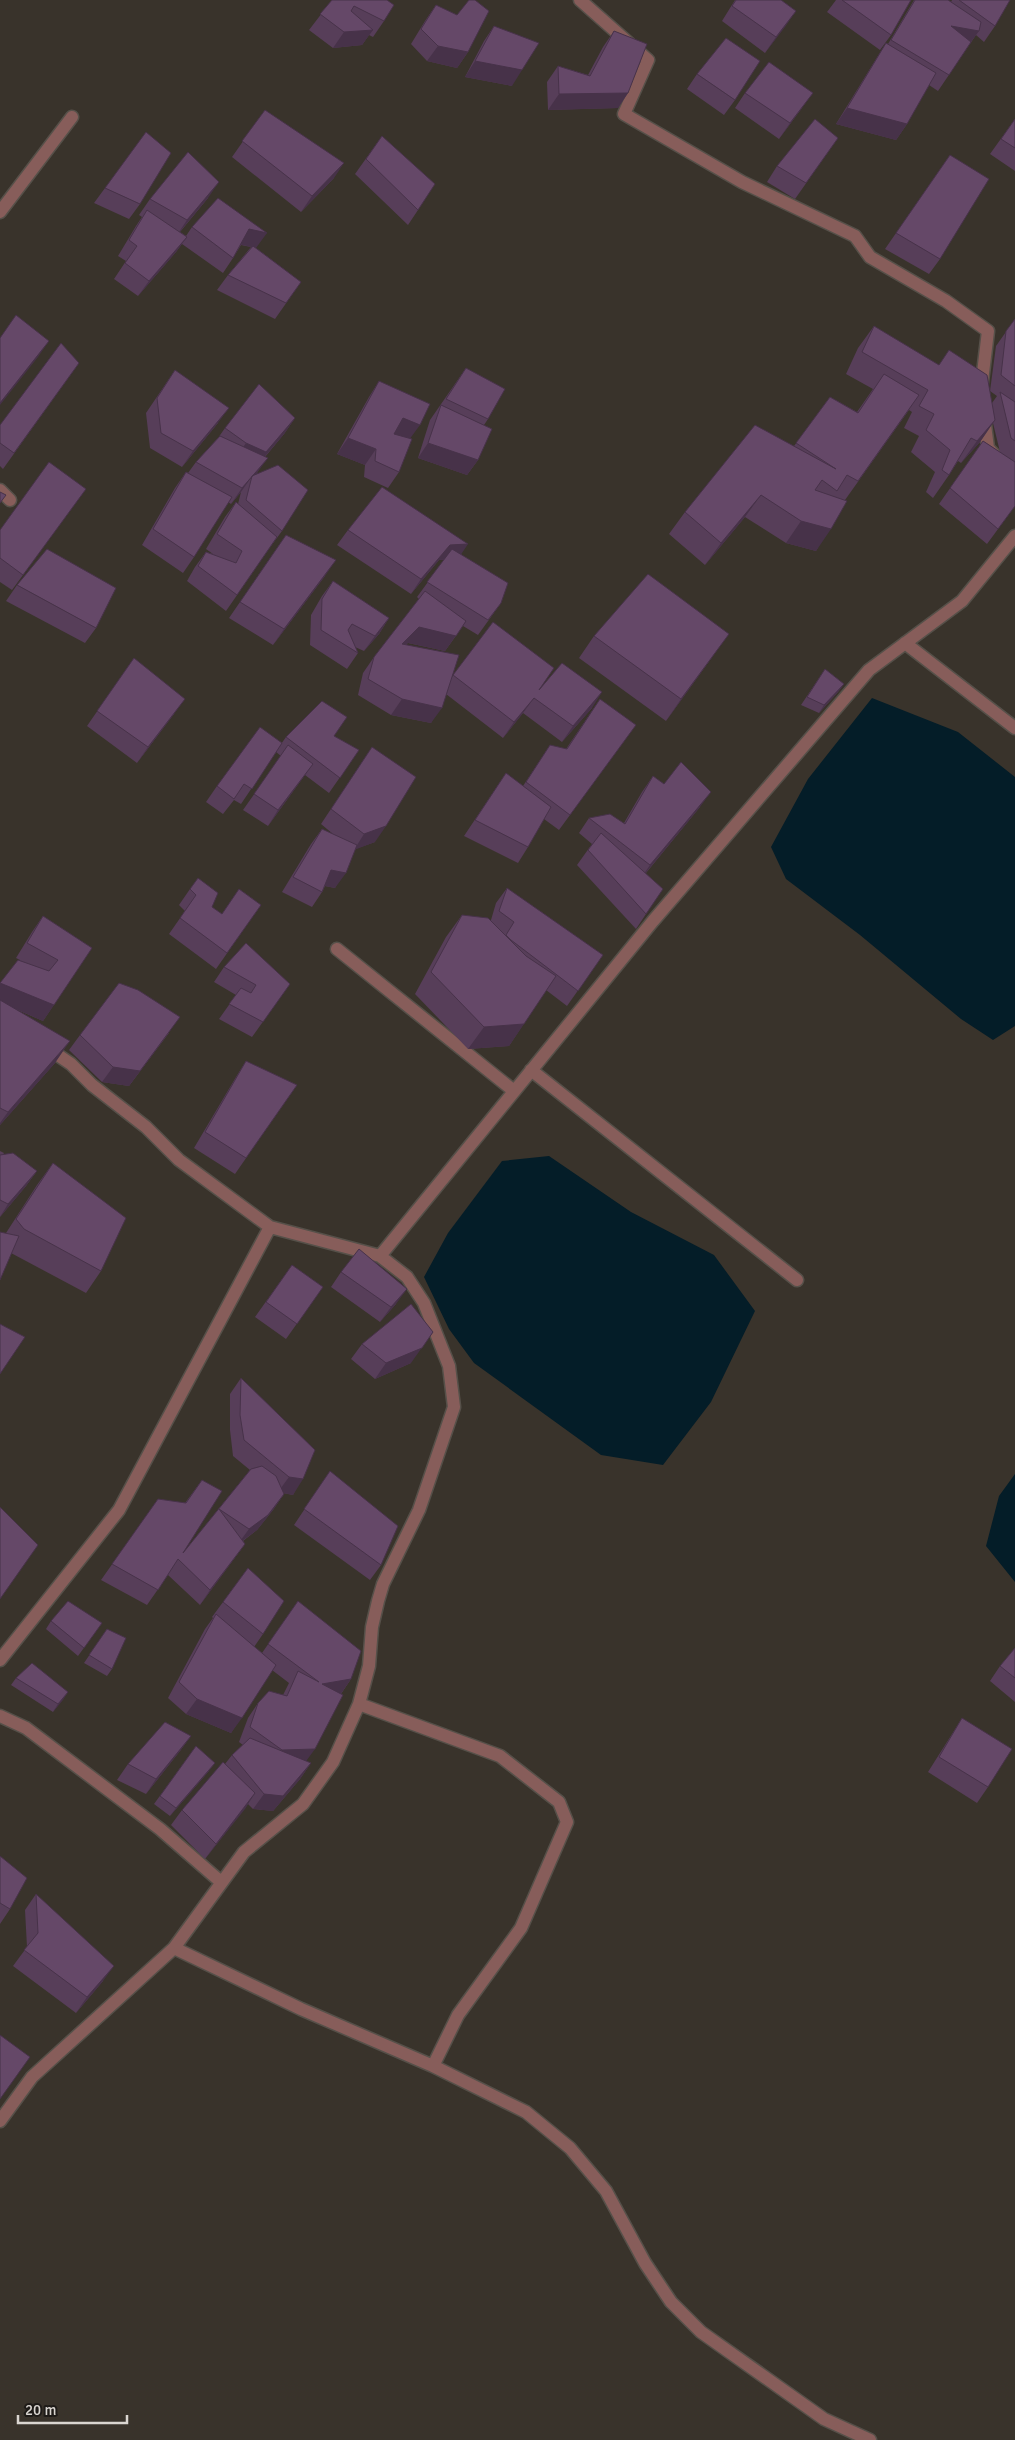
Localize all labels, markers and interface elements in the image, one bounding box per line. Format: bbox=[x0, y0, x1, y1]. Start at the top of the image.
scale bar bbox=[18, 2392, 126, 2424]
text: 20 m bbox=[25, 2401, 56, 2419]

